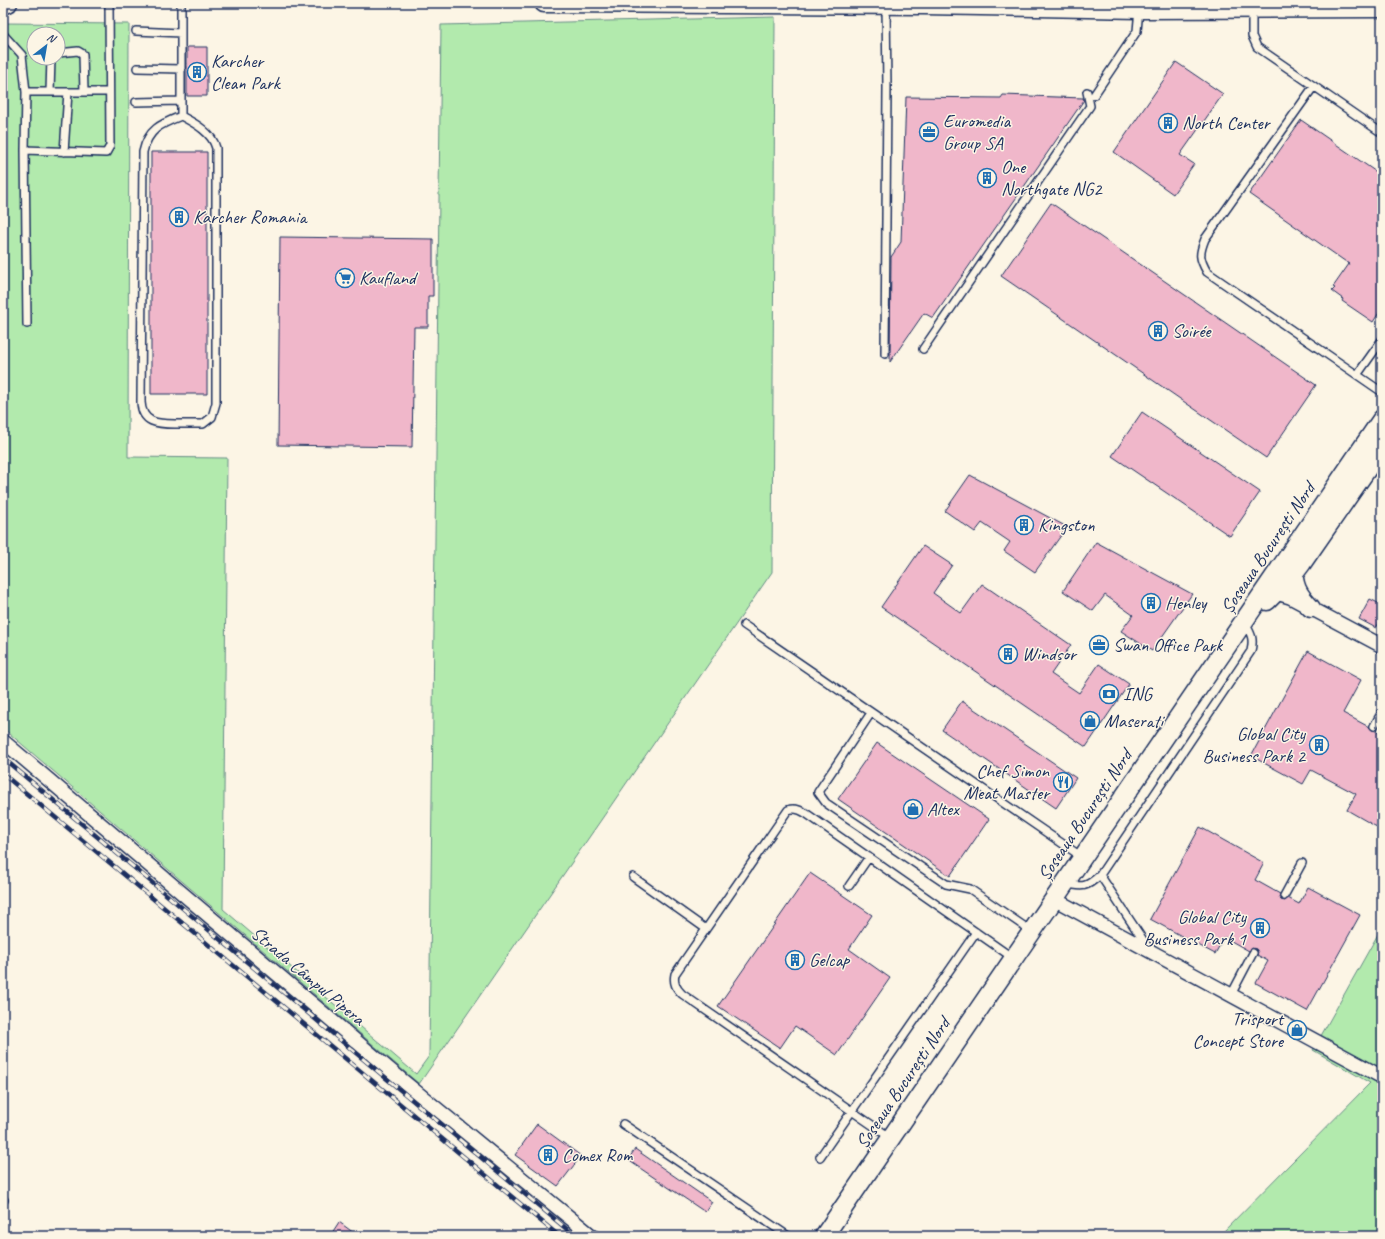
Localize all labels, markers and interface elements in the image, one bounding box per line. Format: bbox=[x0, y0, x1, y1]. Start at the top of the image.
north arrow bbox=[26, 26, 66, 66]
text: N bbox=[45, 30, 60, 46]
place label: Karcher Clean Park bbox=[211, 49, 282, 95]
building icon: Karcher Clean Park bbox=[186, 61, 208, 83]
place label: Euromedia Group SA bbox=[943, 109, 1011, 155]
place label: North Center bbox=[1182, 111, 1272, 135]
building icon: North Center bbox=[1157, 112, 1179, 134]
office icon: Euromedia Group SA bbox=[918, 121, 940, 143]
place label: One Northgate NG2 bbox=[1001, 155, 1103, 201]
building icon: One Northgate NG2 bbox=[976, 167, 998, 189]
place label: Karcher Romania bbox=[193, 205, 309, 229]
building icon: Karcher Romania bbox=[168, 206, 190, 228]
place label: Kaufland bbox=[359, 266, 419, 290]
supermarket icon: Kaufland bbox=[334, 267, 356, 289]
place label: Soirée bbox=[1172, 319, 1212, 343]
building icon: Soirée bbox=[1147, 320, 1169, 342]
street label: Șoseaua București Nord bbox=[1215, 476, 1322, 618]
place label: Kingston bbox=[1038, 513, 1095, 537]
building icon: Kingston bbox=[1013, 514, 1035, 536]
place label: Henley bbox=[1165, 591, 1208, 615]
building icon: Henley bbox=[1140, 592, 1162, 614]
place label: Swan Office Park bbox=[1113, 633, 1223, 657]
office icon: Swan Office Park bbox=[1088, 634, 1110, 656]
place label: Windsor bbox=[1022, 642, 1078, 666]
building icon: Windsor bbox=[997, 643, 1019, 665]
place label: ING bbox=[1123, 682, 1153, 706]
bank icon: ING bbox=[1098, 683, 1120, 705]
place label: Maserati bbox=[1104, 709, 1166, 733]
shop icon: Maserati bbox=[1079, 710, 1101, 732]
place label: Global City Business Park 2 bbox=[1202, 722, 1307, 768]
building icon: Global City Business Park 2 bbox=[1308, 734, 1330, 756]
street label: Șoseaua București Nord bbox=[1032, 743, 1139, 885]
place label: Chef Simon Meat Master bbox=[963, 759, 1051, 805]
restaurant icon: Chef Simon Meat Master bbox=[1052, 771, 1074, 793]
place label: Altex bbox=[927, 797, 960, 821]
shop icon: Altex bbox=[902, 798, 924, 820]
place label: Global City Business Park 1 bbox=[1143, 905, 1248, 951]
building icon: Global City Business Park 1 bbox=[1249, 917, 1271, 939]
street label: Strada Câmpul Pipera bbox=[246, 921, 371, 1032]
place label: Gelcap bbox=[809, 948, 851, 972]
building icon: Gelcap bbox=[784, 949, 806, 971]
place label: Trisport Concept Store bbox=[1193, 1007, 1285, 1053]
street label: Șoseaua București Nord bbox=[850, 1011, 957, 1153]
shop icon: Trisport Concept Store bbox=[1286, 1019, 1308, 1041]
place label: Comex Rom bbox=[562, 1143, 634, 1167]
building icon: Comex Rom bbox=[537, 1144, 559, 1166]

